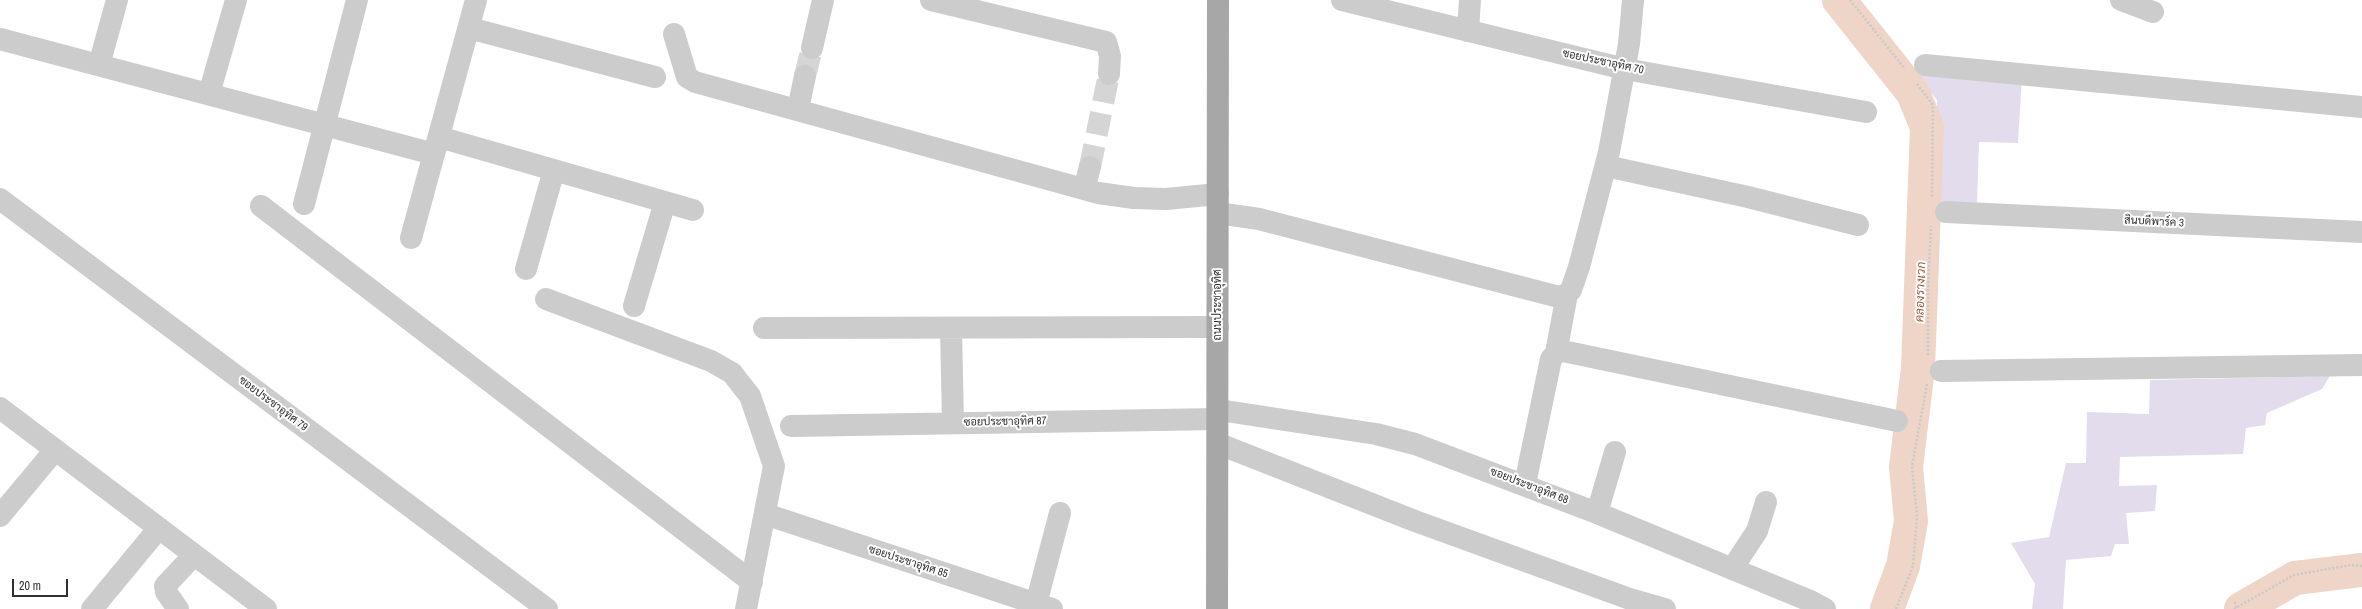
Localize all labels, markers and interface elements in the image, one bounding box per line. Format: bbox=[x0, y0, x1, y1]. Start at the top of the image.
street label: ซอยประชาอุทิศ 70 bbox=[1561, 47, 1645, 77]
street label: สินบดีพาร์ค 3 bbox=[2124, 214, 2184, 230]
water label: คลองรางเวก bbox=[1913, 261, 1929, 323]
street label: ถนนประชาอุทิศ bbox=[1211, 269, 1225, 341]
street label: ซอยประชาอุทิศ 79 bbox=[236, 374, 310, 434]
street label: ซอยประชาอุทิศ 87 bbox=[964, 415, 1046, 429]
street label: ซอยประชาอุทิศ 68 bbox=[1488, 465, 1570, 507]
street label: ซอยประชาอุทิศ 85 bbox=[867, 543, 949, 581]
scale bar bbox=[14, 571, 70, 597]
text: 20 m bbox=[19, 578, 41, 594]

